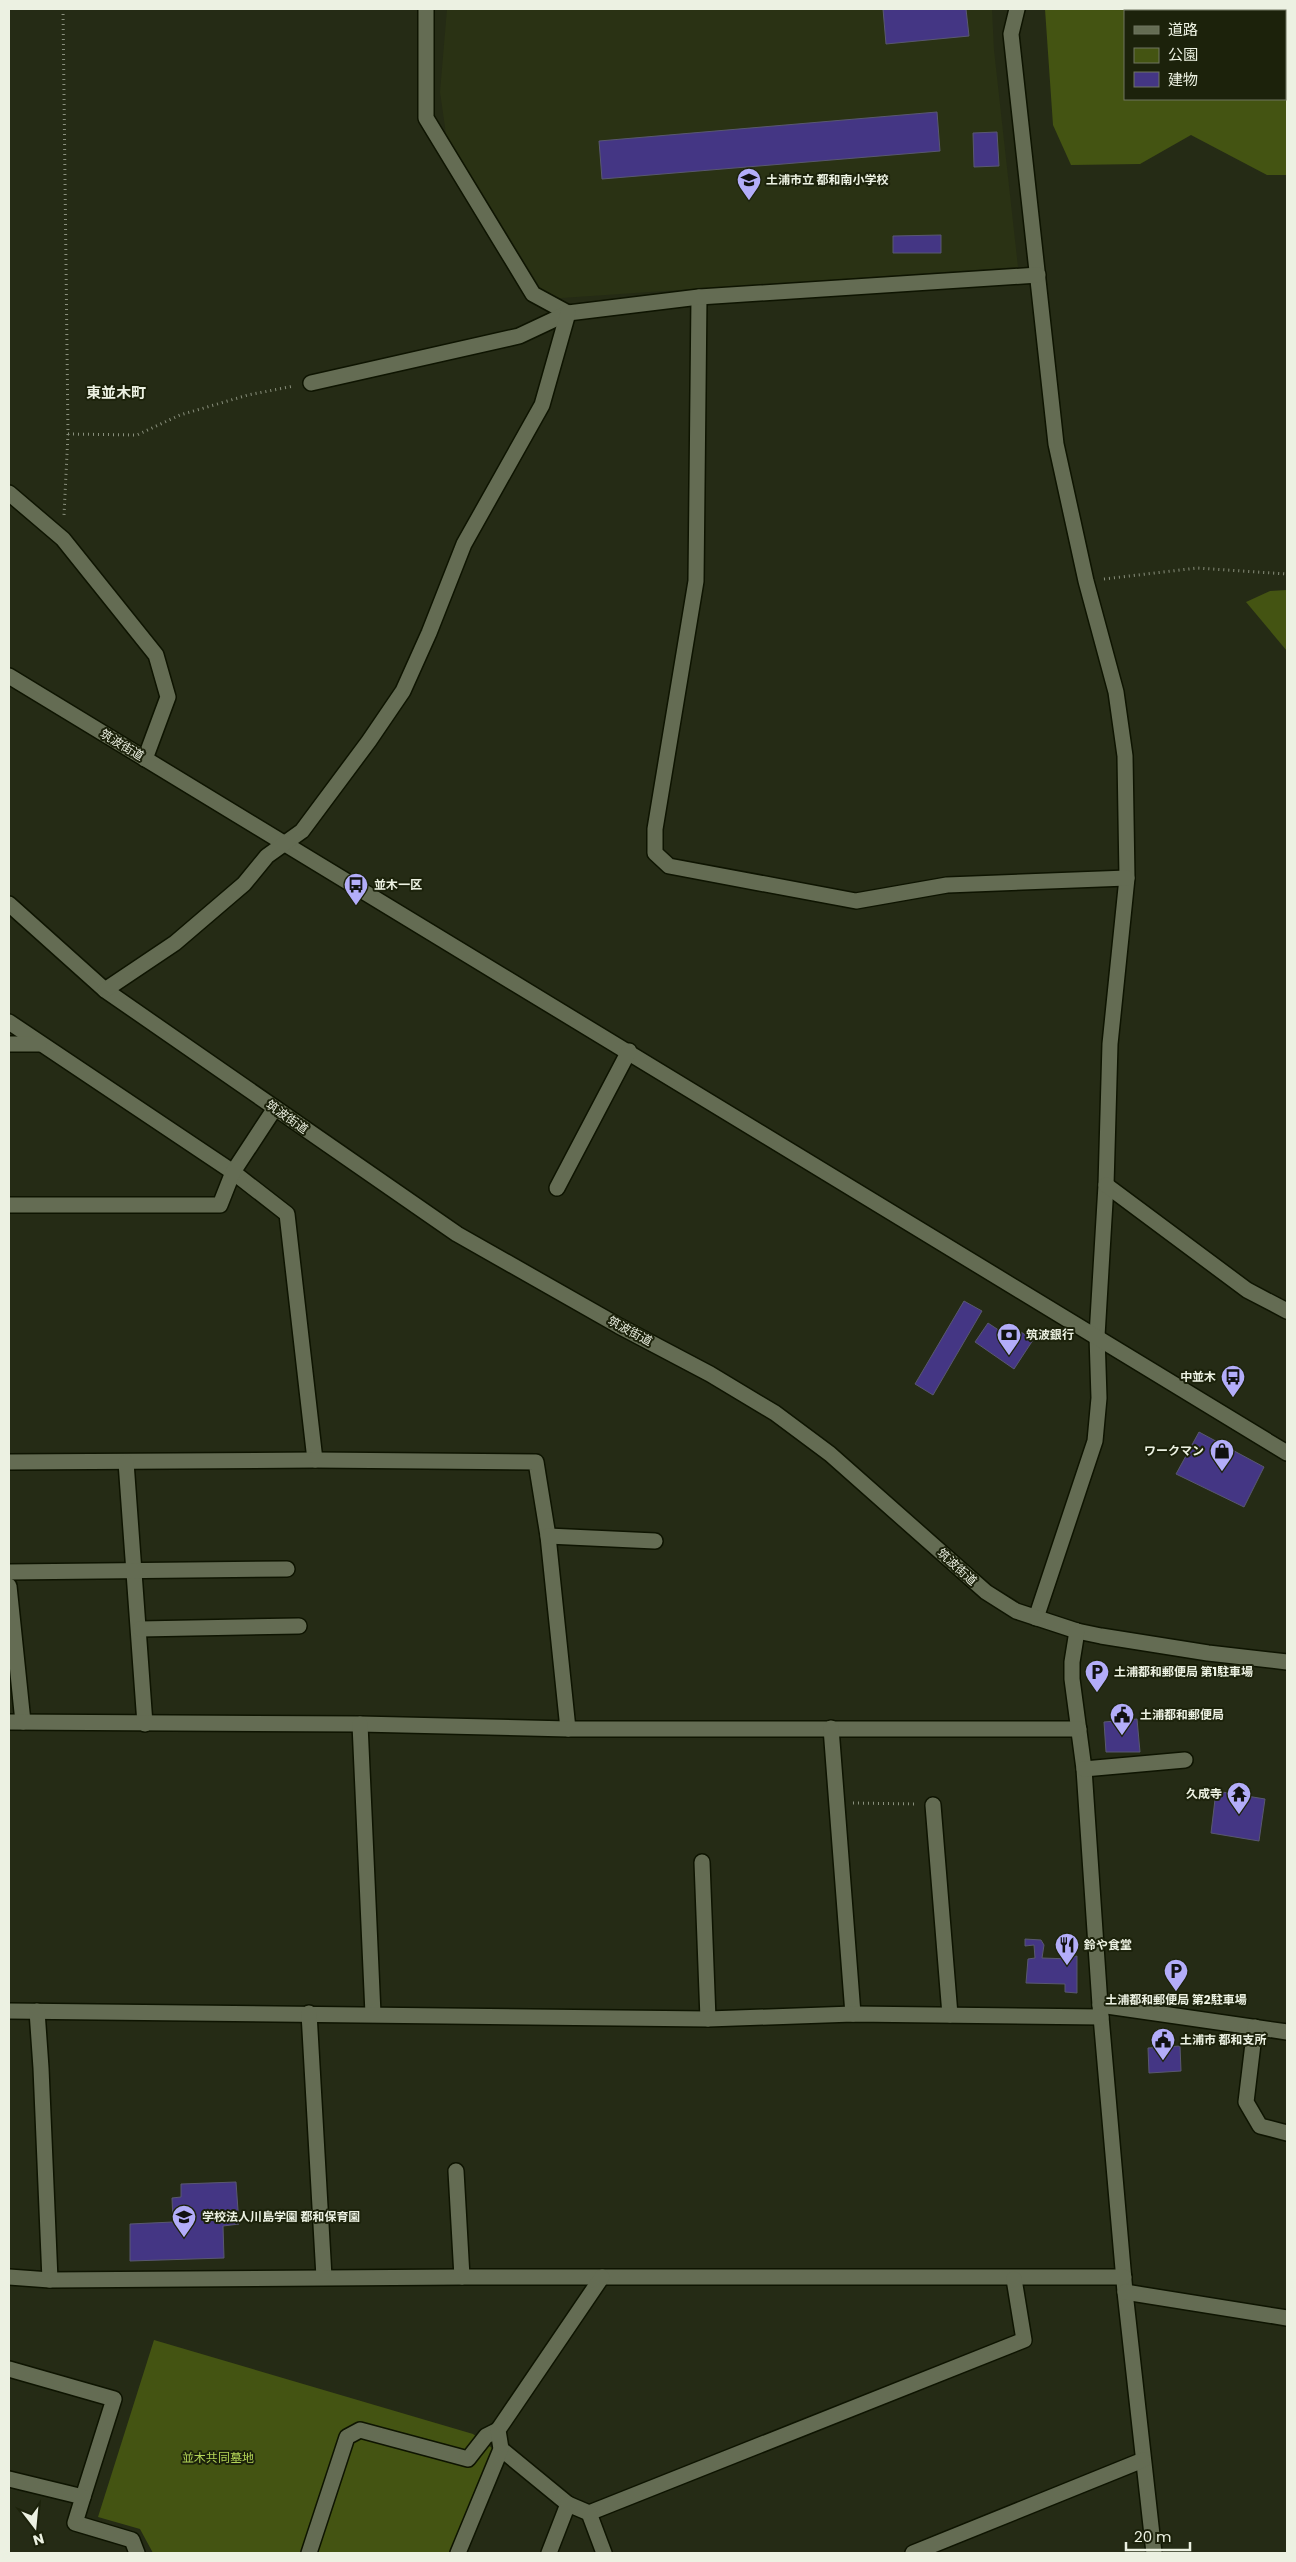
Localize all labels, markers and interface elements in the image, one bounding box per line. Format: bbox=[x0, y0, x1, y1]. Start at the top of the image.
legend bbox=[1124, 10, 1286, 100]
text: 道路 bbox=[1168, 19, 1198, 40]
text: 公園 bbox=[1168, 44, 1198, 65]
text: 建物 bbox=[1168, 69, 1198, 90]
school or university icon: 土浦市立 都和南小学校 bbox=[736, 167, 762, 201]
place label: 土浦市立 都和南小学校 bbox=[766, 171, 889, 188]
district label: 東並木町 bbox=[86, 382, 146, 403]
street label: 筑波街道 bbox=[97, 725, 147, 764]
bus stop icon: 並木一区 bbox=[343, 872, 369, 906]
place label: 並木一区 bbox=[374, 876, 422, 893]
street label: 筑波街道 bbox=[263, 1096, 312, 1137]
street label: 筑波街道 bbox=[605, 1312, 655, 1349]
bank icon: 筑波銀行 bbox=[996, 1322, 1022, 1356]
place label: 筑波銀行 bbox=[1026, 1326, 1074, 1343]
bus stop icon: 中並木 bbox=[1220, 1364, 1246, 1398]
place label: 中並木 bbox=[1180, 1368, 1216, 1385]
shop icon: ワークマン bbox=[1209, 1438, 1235, 1472]
place label: ワークマン bbox=[1144, 1442, 1204, 1459]
street label: 筑波街道 bbox=[934, 1544, 981, 1589]
parking icon: 土浦都和郵便局 第1駐車場 bbox=[1084, 1659, 1110, 1693]
place label: 土浦都和郵便局 第1駐車場 bbox=[1114, 1663, 1253, 1680]
public building icon: 土浦都和郵便局 bbox=[1109, 1702, 1135, 1736]
place label: 土浦都和郵便局 bbox=[1140, 1706, 1224, 1723]
temple icon: 久成寺 bbox=[1226, 1781, 1252, 1815]
place label: 久成寺 bbox=[1186, 1785, 1222, 1802]
restaurant icon: 鈴や食堂 bbox=[1054, 1932, 1080, 1966]
place label: 鈴や食堂 bbox=[1083, 1936, 1132, 1953]
parking icon: 土浦都和郵便局 第2駐車場 bbox=[1163, 1958, 1189, 1992]
place label: 土浦都和郵便局 第2駐車場 bbox=[1105, 1991, 1247, 2008]
public building icon: 土浦市 都和支所 bbox=[1150, 2027, 1176, 2061]
place label: 土浦市 都和支所 bbox=[1180, 2031, 1267, 2048]
school or university icon: 学校法人川島学園 都和保育園 bbox=[171, 2204, 197, 2238]
place label: 学校法人川島学園 都和保育園 bbox=[202, 2208, 361, 2225]
park label: 並木共同墓地 bbox=[182, 2449, 254, 2466]
north arrow bbox=[10, 2502, 60, 2552]
scale bar bbox=[1126, 2520, 1190, 2552]
text: 20 m bbox=[1134, 2526, 1172, 2547]
text: N bbox=[31, 2528, 46, 2551]

